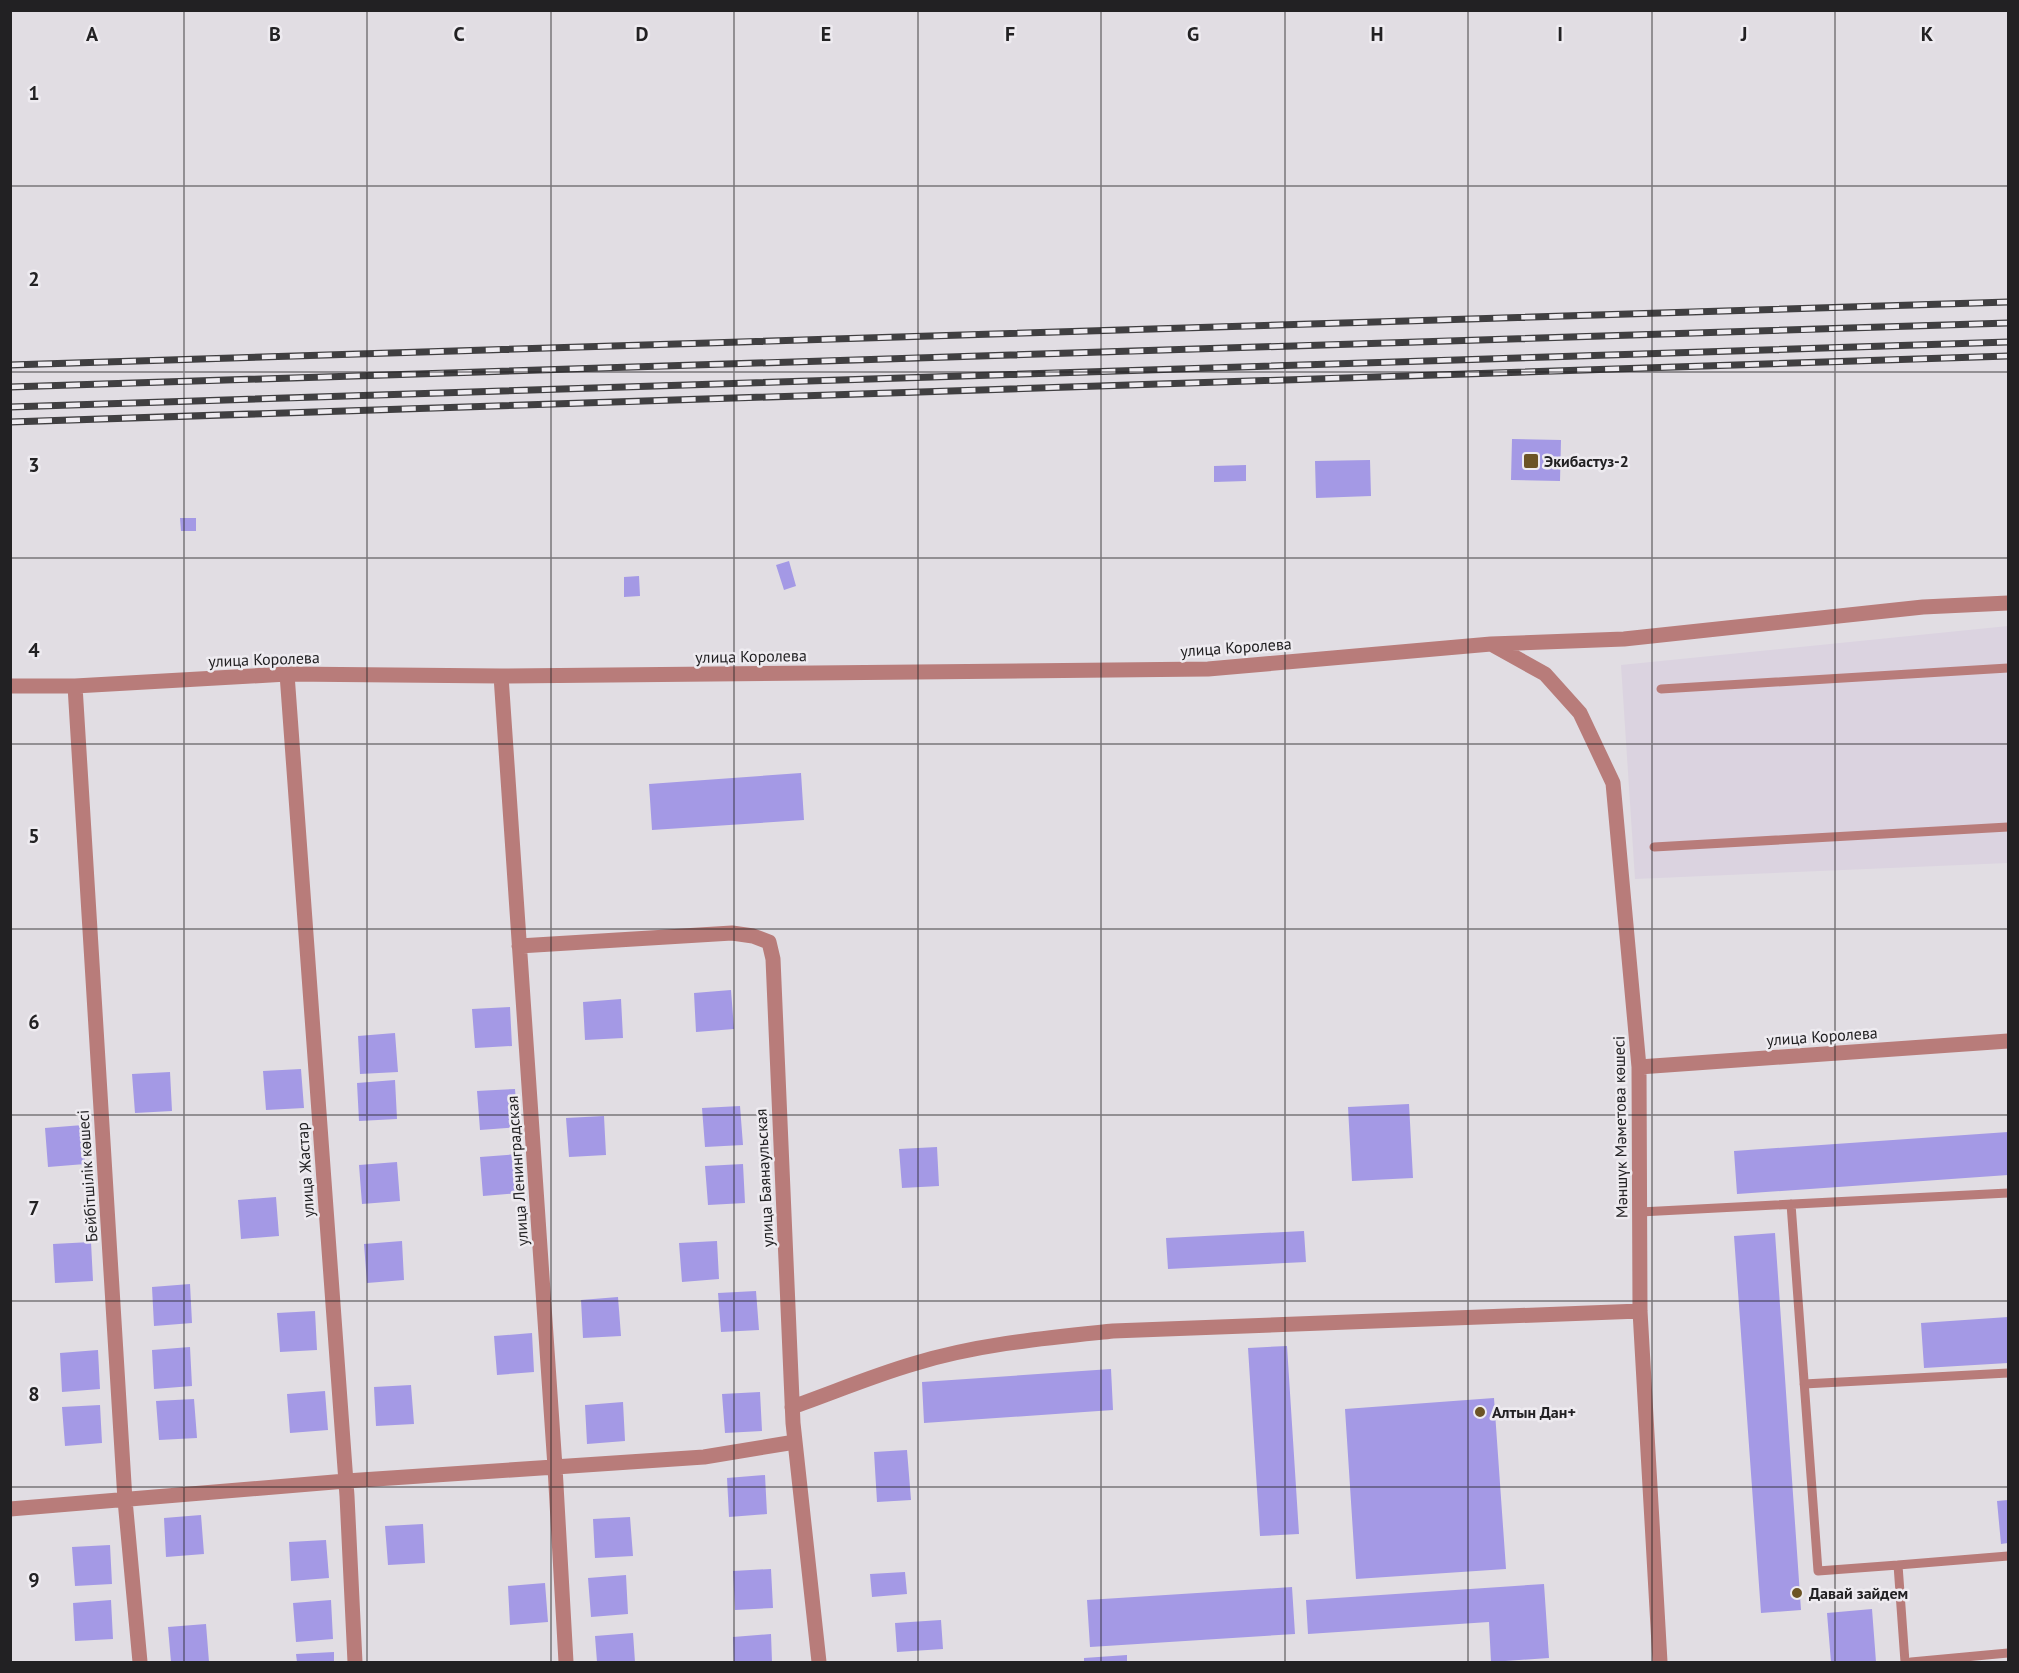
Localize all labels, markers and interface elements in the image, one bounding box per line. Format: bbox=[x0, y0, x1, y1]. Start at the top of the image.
text: A bbox=[86, 21, 99, 47]
text: B bbox=[269, 21, 281, 47]
text: C bbox=[453, 21, 465, 47]
text: D bbox=[636, 21, 649, 47]
text: E bbox=[821, 21, 831, 47]
text: F bbox=[1005, 21, 1015, 47]
text: G bbox=[1187, 21, 1199, 47]
text: H bbox=[1370, 21, 1384, 47]
text: I bbox=[1557, 21, 1563, 47]
text: J bbox=[1740, 21, 1747, 47]
text: K bbox=[1921, 21, 1934, 47]
text: 1 bbox=[28, 80, 40, 106]
text: 2 bbox=[28, 266, 40, 292]
place label: Экибастуз-2 bbox=[1544, 451, 1629, 471]
text: 3 bbox=[28, 452, 40, 478]
marker: Экибастуз-2 bbox=[1522, 452, 1540, 470]
street label: улица Королева bbox=[1180, 633, 1292, 661]
text: 4 bbox=[28, 637, 40, 663]
street label: улица Королева bbox=[695, 645, 807, 667]
street label: улица Королева bbox=[208, 647, 320, 671]
text: 5 bbox=[28, 823, 40, 849]
text: 6 bbox=[28, 1009, 40, 1035]
street label: улица Королева bbox=[1766, 1022, 1878, 1050]
street label: Мәншүк Мәметова көшесі bbox=[1608, 1036, 1632, 1218]
street label: улица Ленинградская bbox=[502, 1095, 532, 1247]
street label: улица Баянаульская bbox=[750, 1108, 778, 1248]
street label: Бейбітшілік көшесі bbox=[72, 1109, 102, 1243]
street label: улица Жастар bbox=[292, 1122, 318, 1218]
text: 7 bbox=[28, 1195, 40, 1221]
text: 8 bbox=[28, 1381, 40, 1407]
place label: Алтын Дан+ bbox=[1492, 1402, 1576, 1422]
marker: Алтын Дан+ bbox=[1473, 1405, 1487, 1419]
text: 9 bbox=[28, 1567, 40, 1593]
place label: Давай зайдем bbox=[1809, 1583, 1908, 1603]
marker: Давай зайдем bbox=[1790, 1586, 1804, 1600]

